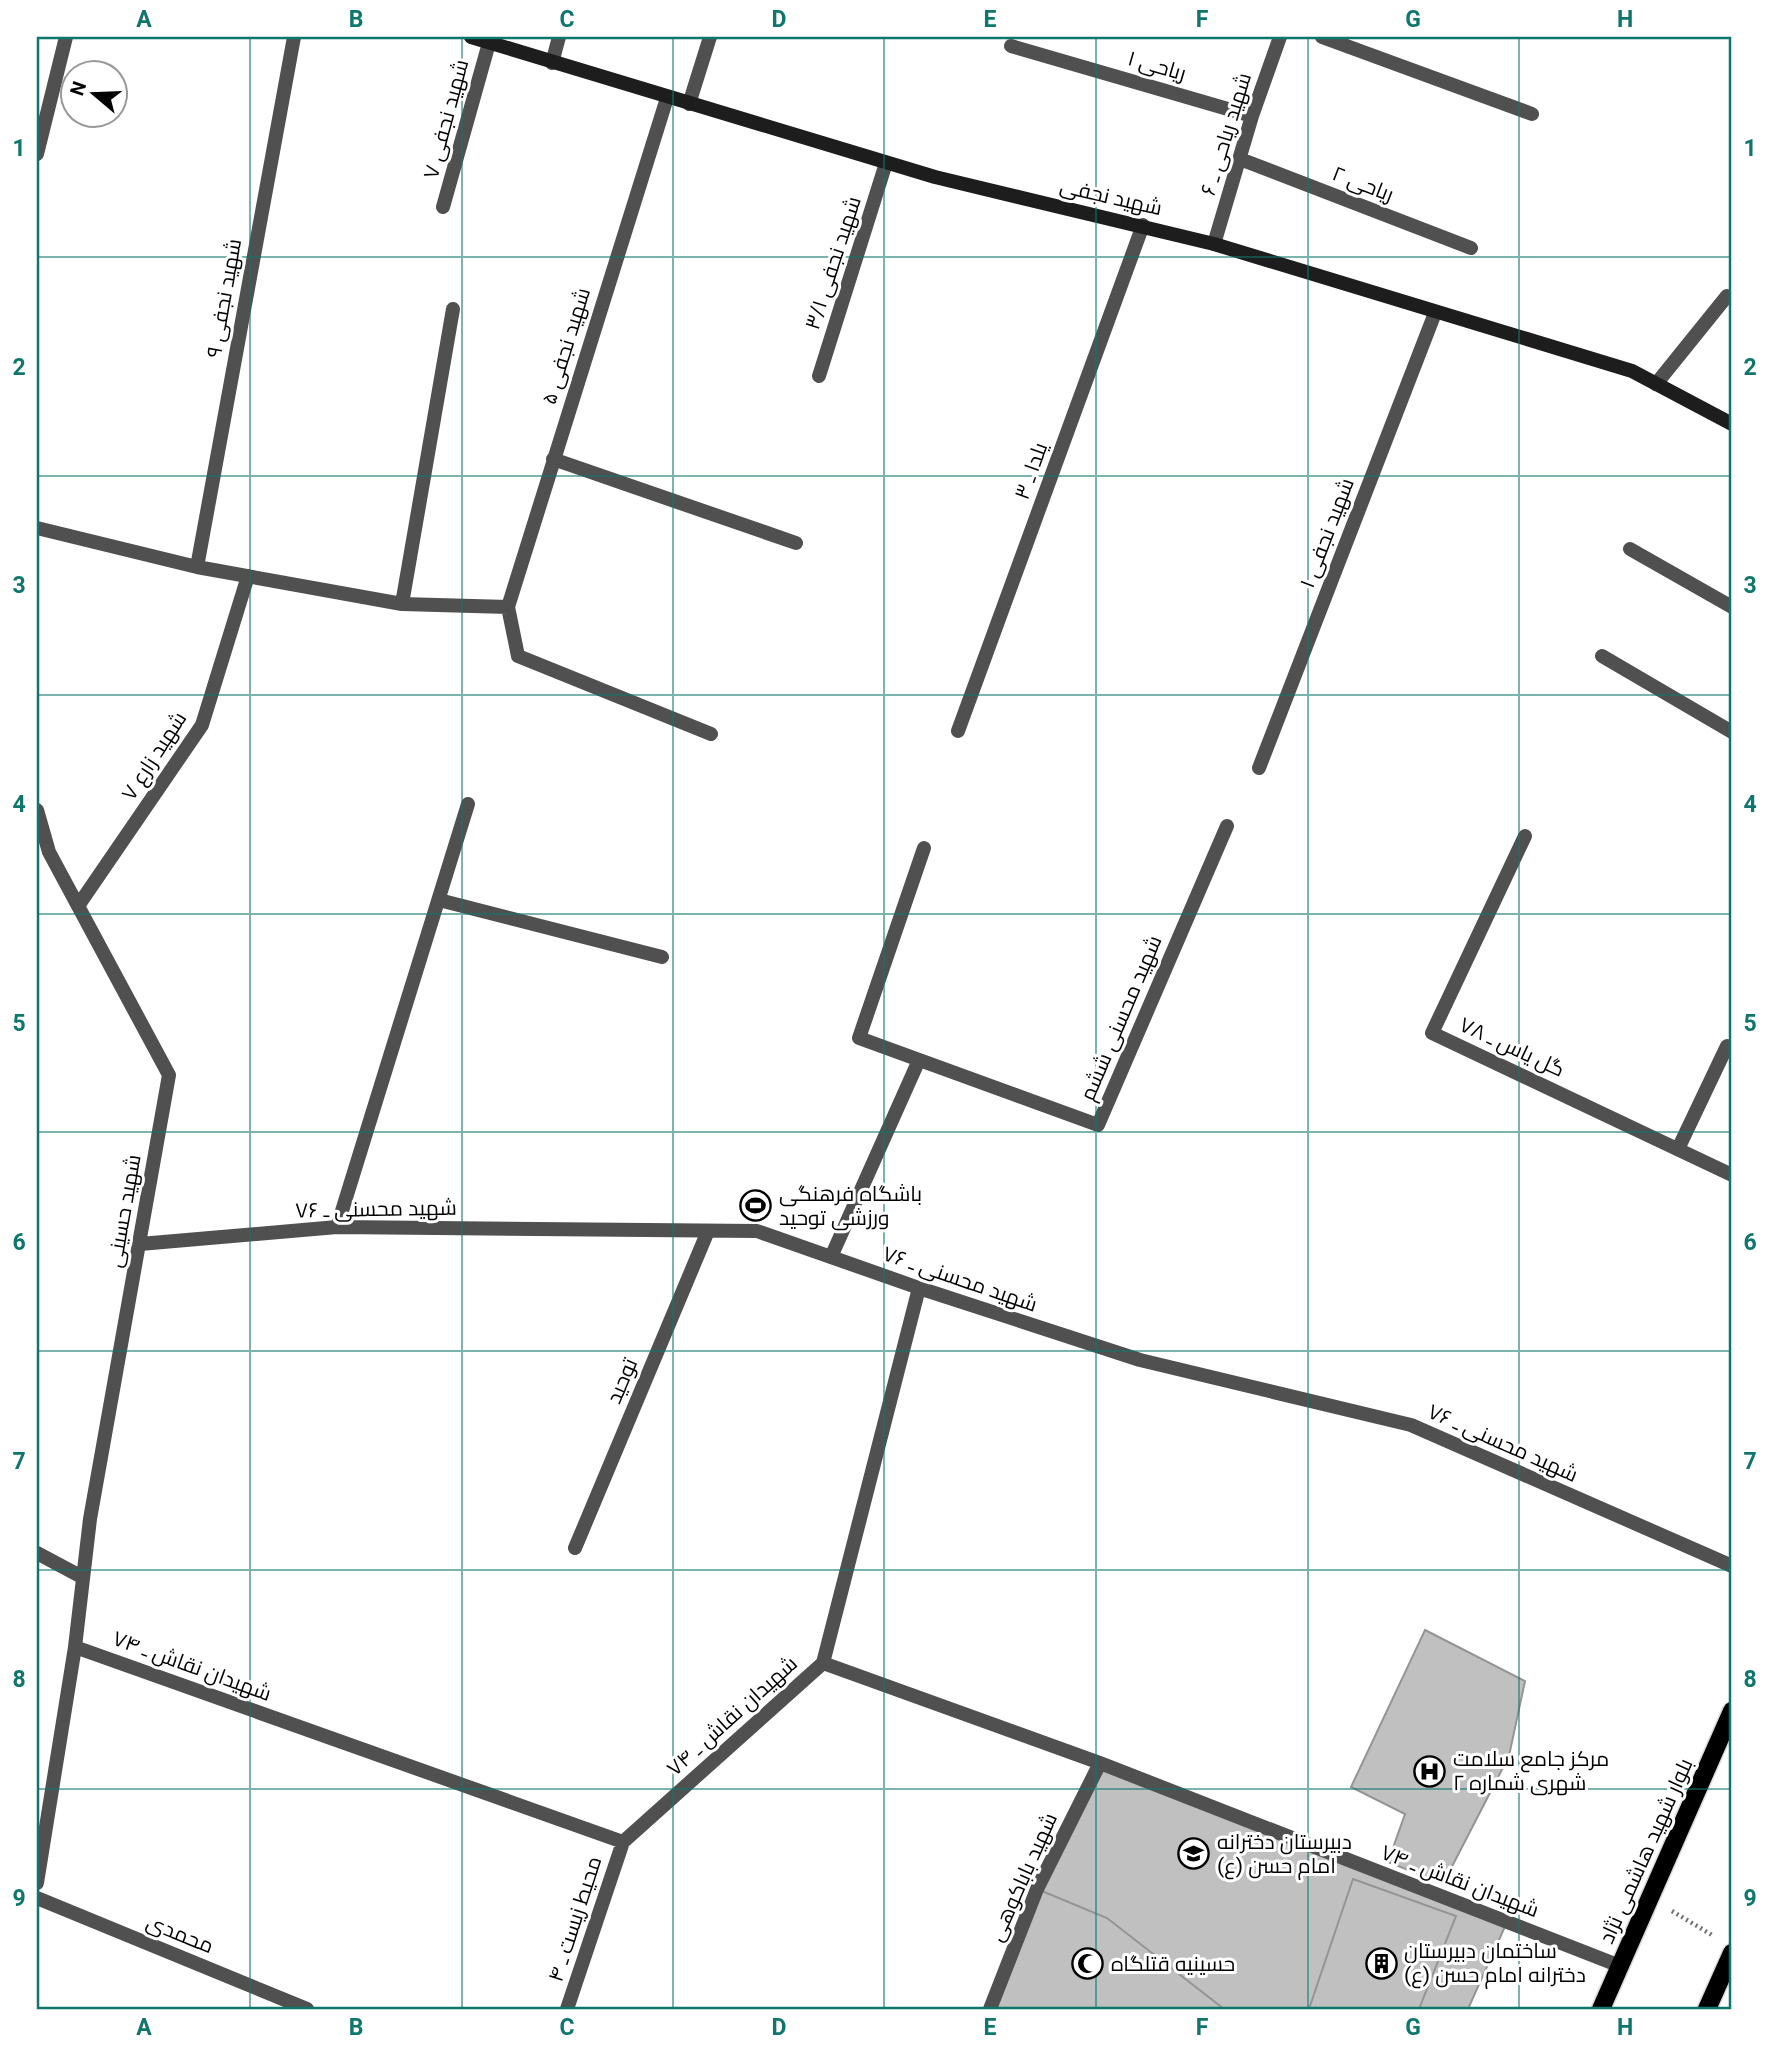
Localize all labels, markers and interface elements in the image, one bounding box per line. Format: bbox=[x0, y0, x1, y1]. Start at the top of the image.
text: A bbox=[136, 6, 152, 33]
text: B bbox=[349, 6, 363, 33]
text: C bbox=[559, 6, 575, 33]
text: D bbox=[772, 6, 786, 33]
text: E bbox=[984, 6, 997, 33]
text: F bbox=[1196, 6, 1209, 33]
text: G bbox=[1405, 6, 1421, 33]
text: H bbox=[1617, 6, 1633, 33]
street label: ریاحی ۱ bbox=[1125, 46, 1189, 87]
street label: شهید نجفی ۷ bbox=[419, 57, 474, 181]
north arrow bbox=[60, 60, 130, 130]
street label: شهید ریاحی ـ ۶ bbox=[1196, 70, 1257, 199]
text: N bbox=[65, 79, 91, 99]
text: 1 bbox=[12, 135, 26, 162]
text: 1 bbox=[1743, 135, 1757, 162]
street label: ریاحی ۲ bbox=[1329, 161, 1397, 208]
street label: شهید نجفی bbox=[1057, 174, 1164, 221]
street label: شهید نجفی ۳/۱ bbox=[800, 193, 867, 333]
street label: شهید نجفی ۹ bbox=[202, 237, 247, 359]
street label: شهید نجفی ۵ bbox=[537, 285, 596, 408]
text: 2 bbox=[12, 354, 26, 381]
text: 2 bbox=[1743, 354, 1757, 381]
street label: یلدا ـ ۳ bbox=[1010, 439, 1052, 503]
street label: شهید نجفی ۱ bbox=[1295, 475, 1360, 592]
text: 3 bbox=[12, 572, 26, 599]
text: 3 bbox=[1743, 572, 1757, 599]
street label: شهید زارع ۷ bbox=[117, 707, 193, 806]
text: 4 bbox=[12, 791, 26, 818]
text: 4 bbox=[1743, 791, 1757, 818]
street label: شهید محسنی ششم bbox=[1075, 932, 1169, 1105]
text: 5 bbox=[12, 1010, 26, 1037]
text: 5 bbox=[1743, 1010, 1757, 1037]
street label: گل یاس ـ ۷۸ bbox=[1455, 1012, 1568, 1083]
street label: شهید حسینی bbox=[102, 1153, 147, 1270]
place label: باشگاه فرهنگی ورزشی توحید bbox=[779, 1182, 922, 1231]
sports icon: باشگاه فرهنگی ورزشی توحید bbox=[739, 1189, 773, 1223]
street label: شهید محسنی ـ ۷۶ bbox=[295, 1196, 457, 1223]
text: 6 bbox=[12, 1229, 26, 1256]
text: 6 bbox=[1743, 1229, 1757, 1256]
street label: شهید محسنی ـ ۷۶ bbox=[879, 1241, 1040, 1318]
street label: توحید bbox=[602, 1354, 642, 1407]
street label: شهید محسنی ـ ۷۶ bbox=[1424, 1399, 1582, 1488]
text: 7 bbox=[12, 1448, 26, 1475]
text: 7 bbox=[1743, 1448, 1757, 1475]
street label: شهیدان نقاش ـ ۷۴ bbox=[109, 1626, 275, 1707]
street label: شهیدان نقاش ـ ۷۴ bbox=[662, 1651, 803, 1781]
text: 8 bbox=[12, 1666, 26, 1693]
text: 8 bbox=[1743, 1666, 1757, 1693]
place label: مرکز جامع سلامت شهری شماره ۲ bbox=[1453, 1747, 1609, 1796]
hospital icon: مرکز جامع سلامت شهری شماره ۲ bbox=[1413, 1754, 1447, 1788]
street label: بلوار شهید هاشمی نژاد bbox=[1594, 1755, 1699, 1948]
street label: شهید باباکوهی bbox=[984, 1809, 1063, 1945]
place label: دبیرستان دخترانه امام حسن (ع) bbox=[1217, 1830, 1352, 1880]
school or university icon: دبیرستان دخترانه امام حسن (ع) bbox=[1177, 1837, 1211, 1871]
street label: شهیدان نقاش ـ ۷۴ bbox=[1377, 1840, 1542, 1923]
street label: محیط زیست ـ ۴ bbox=[543, 1853, 607, 1985]
text: 9 bbox=[12, 1885, 26, 1912]
text: 9 bbox=[1743, 1885, 1757, 1912]
street label: محمدی bbox=[143, 1910, 217, 1959]
place label: ساختمان دبیرستان دخترانه امام حسن (ع) bbox=[1404, 1939, 1586, 1989]
building icon: ساختمان دبیرستان دخترانه امام حسن (ع) bbox=[1364, 1946, 1398, 1980]
mosque icon: حسینیه قتلگاه bbox=[1071, 1947, 1105, 1981]
place label: حسینیه قتلگاه bbox=[1111, 1952, 1235, 1976]
text: A bbox=[136, 2014, 152, 2041]
text: B bbox=[349, 2014, 363, 2041]
text: C bbox=[559, 2014, 575, 2041]
text: D bbox=[772, 2014, 786, 2041]
text: E bbox=[984, 2014, 997, 2041]
text: F bbox=[1196, 2014, 1209, 2041]
text: G bbox=[1405, 2014, 1421, 2041]
text: H bbox=[1617, 2014, 1633, 2041]

